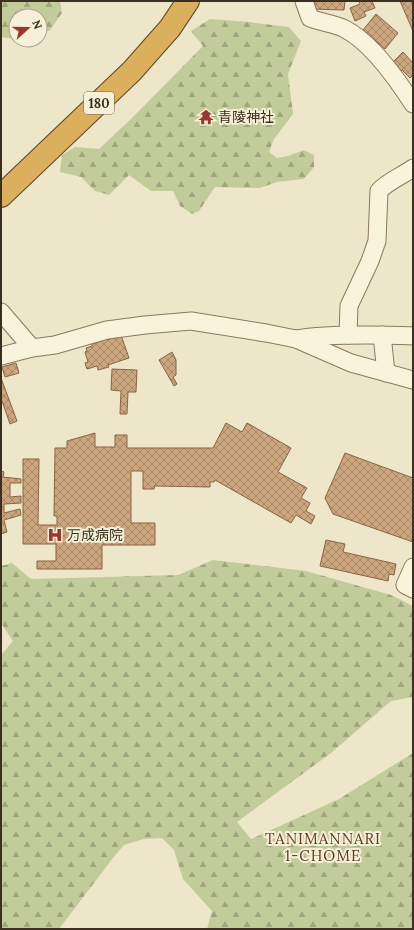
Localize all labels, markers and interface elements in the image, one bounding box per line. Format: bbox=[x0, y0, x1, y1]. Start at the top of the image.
north arrow bbox=[8, 8, 48, 48]
text: N bbox=[29, 18, 46, 31]
road number: 180 bbox=[84, 92, 114, 114]
temple icon: 青陵神社 bbox=[197, 108, 215, 126]
place label: 青陵神社 bbox=[218, 108, 274, 126]
hospital icon: 万成病院 bbox=[46, 526, 64, 544]
place label: 万成病院 bbox=[67, 526, 123, 544]
district label: TANIMANNARI 1-CHOME bbox=[265, 829, 381, 865]

